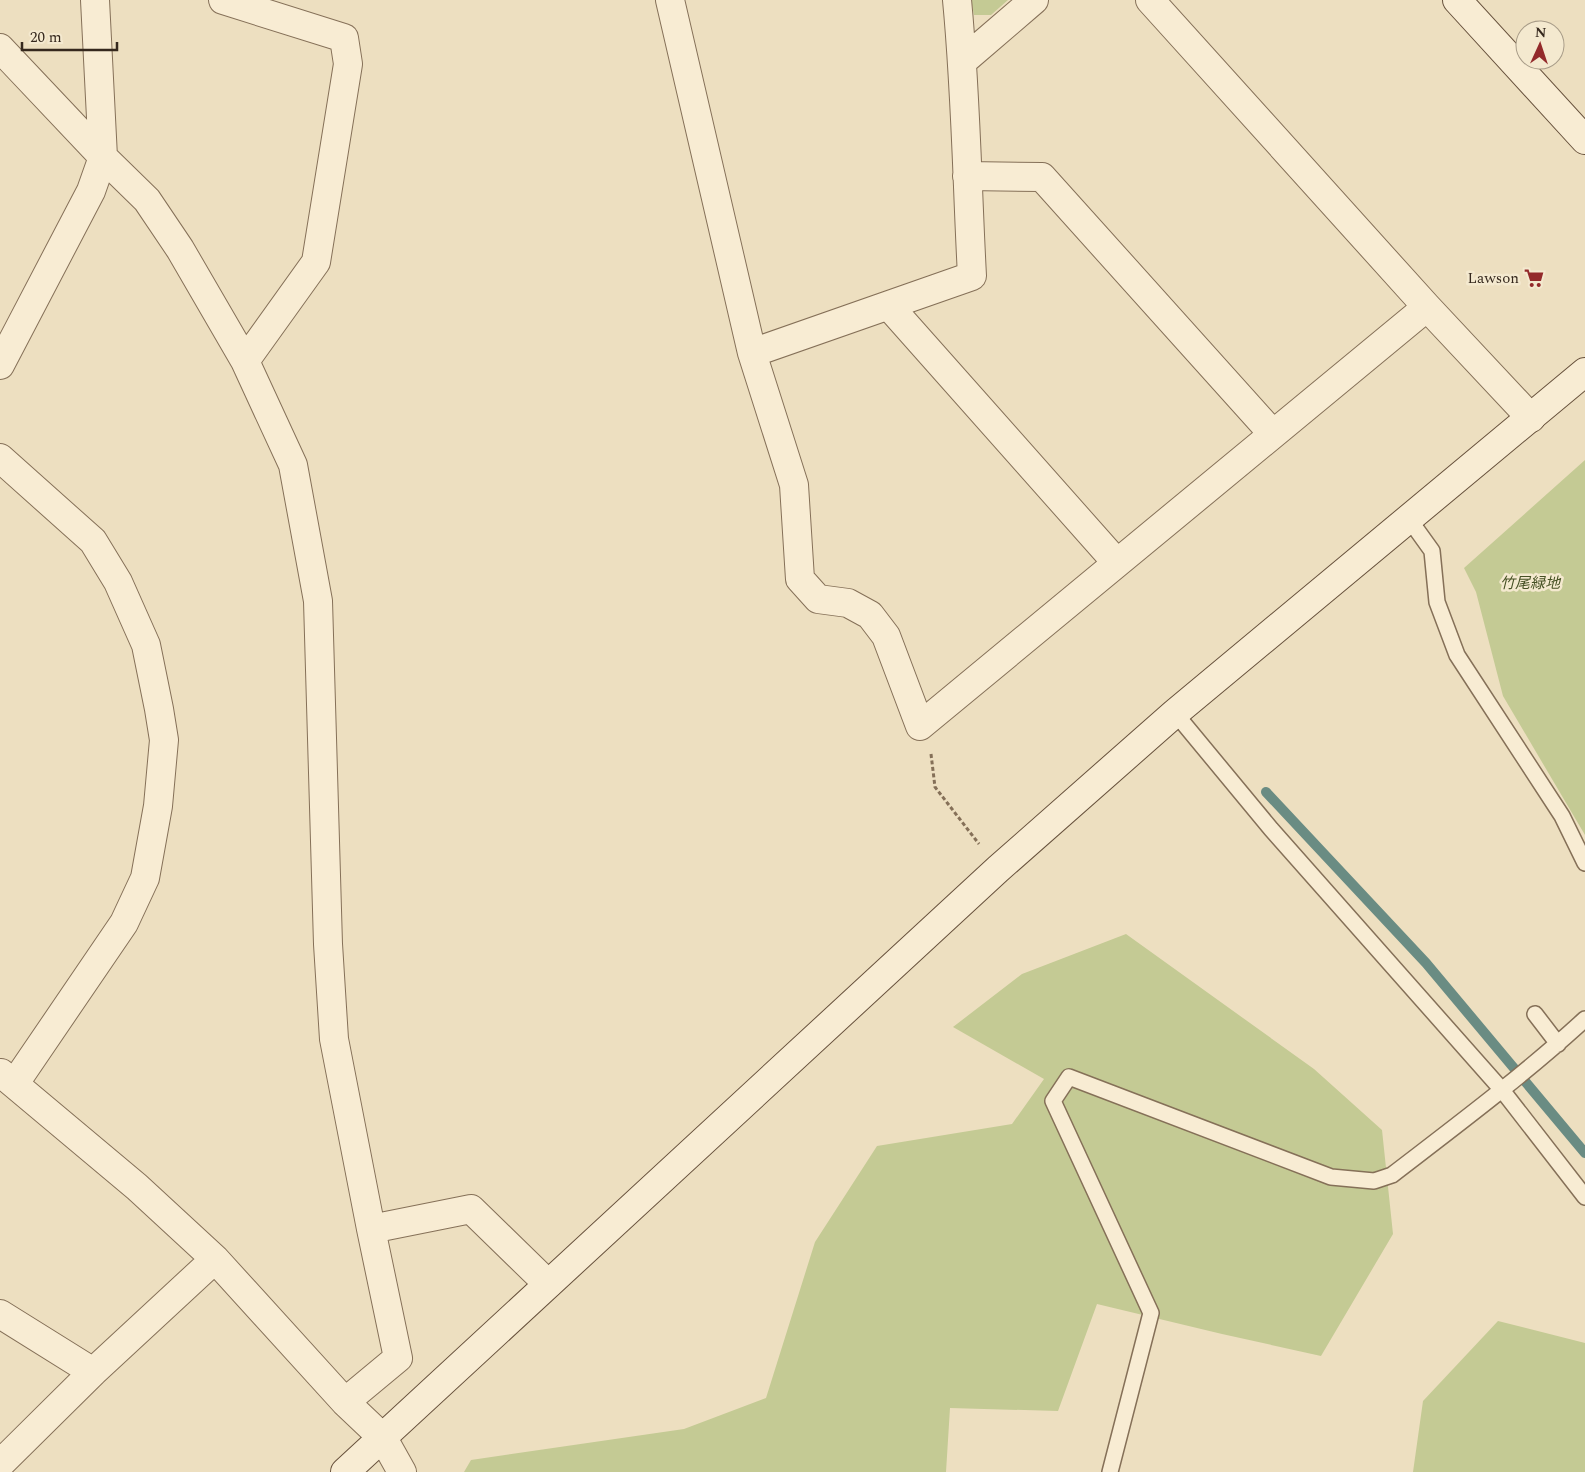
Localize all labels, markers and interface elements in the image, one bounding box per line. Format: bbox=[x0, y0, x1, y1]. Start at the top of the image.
scale bar bbox=[22, 20, 118, 52]
north arrow bbox=[1515, 20, 1565, 70]
text: N bbox=[1534, 22, 1547, 43]
text: 20 m bbox=[30, 26, 62, 49]
place label: Lawson bbox=[1468, 267, 1519, 290]
supermarket icon: Lawson bbox=[1523, 267, 1545, 289]
park label: 竹尾緑地 bbox=[1500, 572, 1562, 595]

